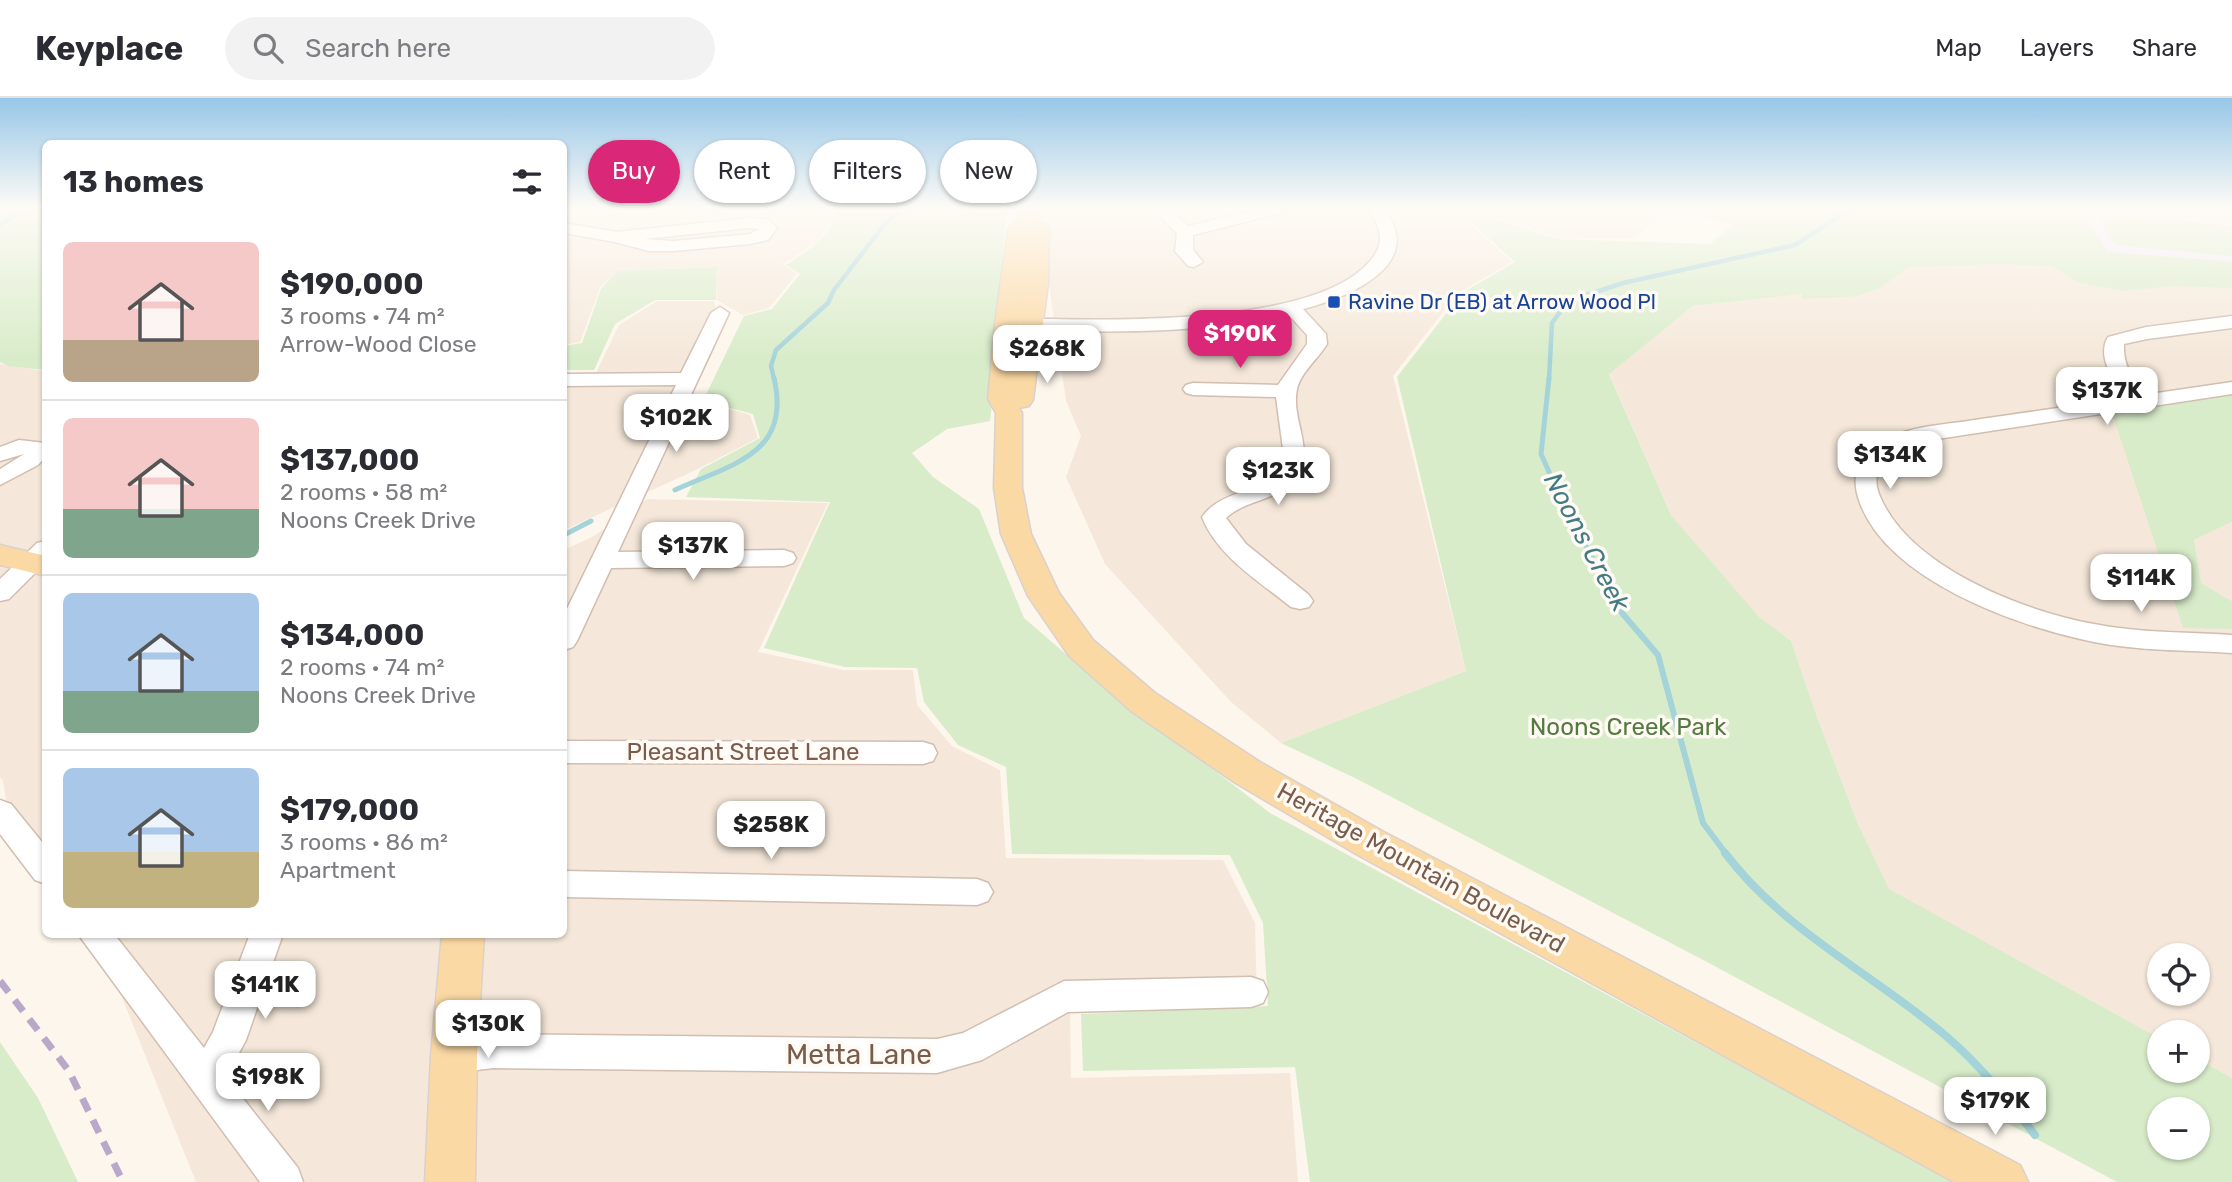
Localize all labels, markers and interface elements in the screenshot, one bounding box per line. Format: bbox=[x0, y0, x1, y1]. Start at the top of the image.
search box bbox=[225, 17, 715, 80]
text: Keyplace bbox=[35, 29, 183, 68]
icon: search bbox=[249, 29, 287, 67]
text: Search here bbox=[305, 33, 451, 64]
text: Map bbox=[1935, 34, 1982, 62]
text: Layers bbox=[2020, 34, 2094, 62]
text: Share bbox=[2132, 34, 2197, 62]
chip: Buy bbox=[588, 140, 680, 203]
chip: Rent bbox=[694, 140, 795, 203]
chip: Filters bbox=[809, 140, 926, 203]
chip: New bbox=[940, 140, 1037, 203]
icon: filters bbox=[508, 163, 546, 201]
text: 13 homes bbox=[63, 164, 204, 200]
text: $190,000 bbox=[280, 266, 424, 302]
icon: home bbox=[119, 270, 203, 354]
place label: Ravine Dr (EB) at Arrow Wood Pl bbox=[1348, 289, 1656, 314]
marker: Ravine Dr (EB) at Arrow Wood Pl bbox=[1326, 294, 1342, 310]
text: 3 rooms · 74 m² bbox=[280, 302, 445, 330]
pin: $190K bbox=[1191, 310, 1289, 370]
text: $190K bbox=[1204, 319, 1276, 347]
pin: $268K bbox=[998, 326, 1096, 385]
text: Arrow-Wood Close bbox=[280, 330, 477, 358]
text: $268K bbox=[1009, 334, 1085, 362]
pin: $137K bbox=[2058, 368, 2156, 427]
text: $137K bbox=[2072, 376, 2142, 404]
pin: $102K bbox=[627, 394, 725, 454]
text: $102K bbox=[640, 403, 712, 431]
pin: $134K bbox=[1841, 432, 1939, 491]
text: $134K bbox=[1854, 440, 1926, 468]
text: $137,000 bbox=[280, 442, 420, 478]
icon: home bbox=[119, 446, 203, 530]
pin: $123K bbox=[1229, 448, 1327, 507]
text: $123K bbox=[1242, 456, 1314, 484]
water label: Noons Creek bbox=[1537, 467, 1636, 617]
text: 2 rooms · 58 m² bbox=[280, 478, 447, 506]
text: Noons Creek Drive bbox=[280, 506, 476, 534]
pin: $137K bbox=[644, 522, 742, 582]
text: $137K bbox=[658, 531, 728, 559]
pin: $114K bbox=[2092, 554, 2190, 614]
text: $114K bbox=[2106, 563, 2176, 591]
text: $134,000 bbox=[280, 617, 424, 653]
icon: home bbox=[119, 621, 203, 705]
text: 2 rooms · 74 m² bbox=[280, 653, 444, 681]
text: Noons Creek Drive bbox=[280, 681, 476, 709]
park label: Noons Creek Park bbox=[1530, 713, 1727, 741]
street label: Pleasant Street Lane bbox=[626, 738, 860, 766]
street label: Heritage Mountain Boulevard bbox=[1272, 777, 1570, 959]
text: $179,000 bbox=[280, 792, 419, 828]
icon: home bbox=[119, 796, 203, 880]
pin: $258K bbox=[722, 802, 820, 861]
text: $258K bbox=[733, 810, 809, 838]
text: 3 rooms · 86 m² bbox=[280, 828, 448, 856]
text: Apartment bbox=[280, 856, 396, 884]
map controls bbox=[2147, 943, 2210, 1160]
button: locate bbox=[2147, 943, 2210, 1006]
pin: $141K bbox=[216, 962, 314, 1021]
text: $141K bbox=[231, 970, 299, 998]
pin: $130K bbox=[439, 1000, 537, 1060]
text: $130K bbox=[452, 1009, 524, 1037]
button: + bbox=[2147, 1020, 2210, 1083]
street label: Metta Lane bbox=[786, 1038, 932, 1071]
pin: $198K bbox=[219, 1054, 317, 1113]
text: $198K bbox=[232, 1062, 304, 1090]
pin: $179K bbox=[1946, 1077, 2044, 1137]
text: $179K bbox=[1960, 1086, 2030, 1114]
button: − bbox=[2147, 1097, 2210, 1160]

